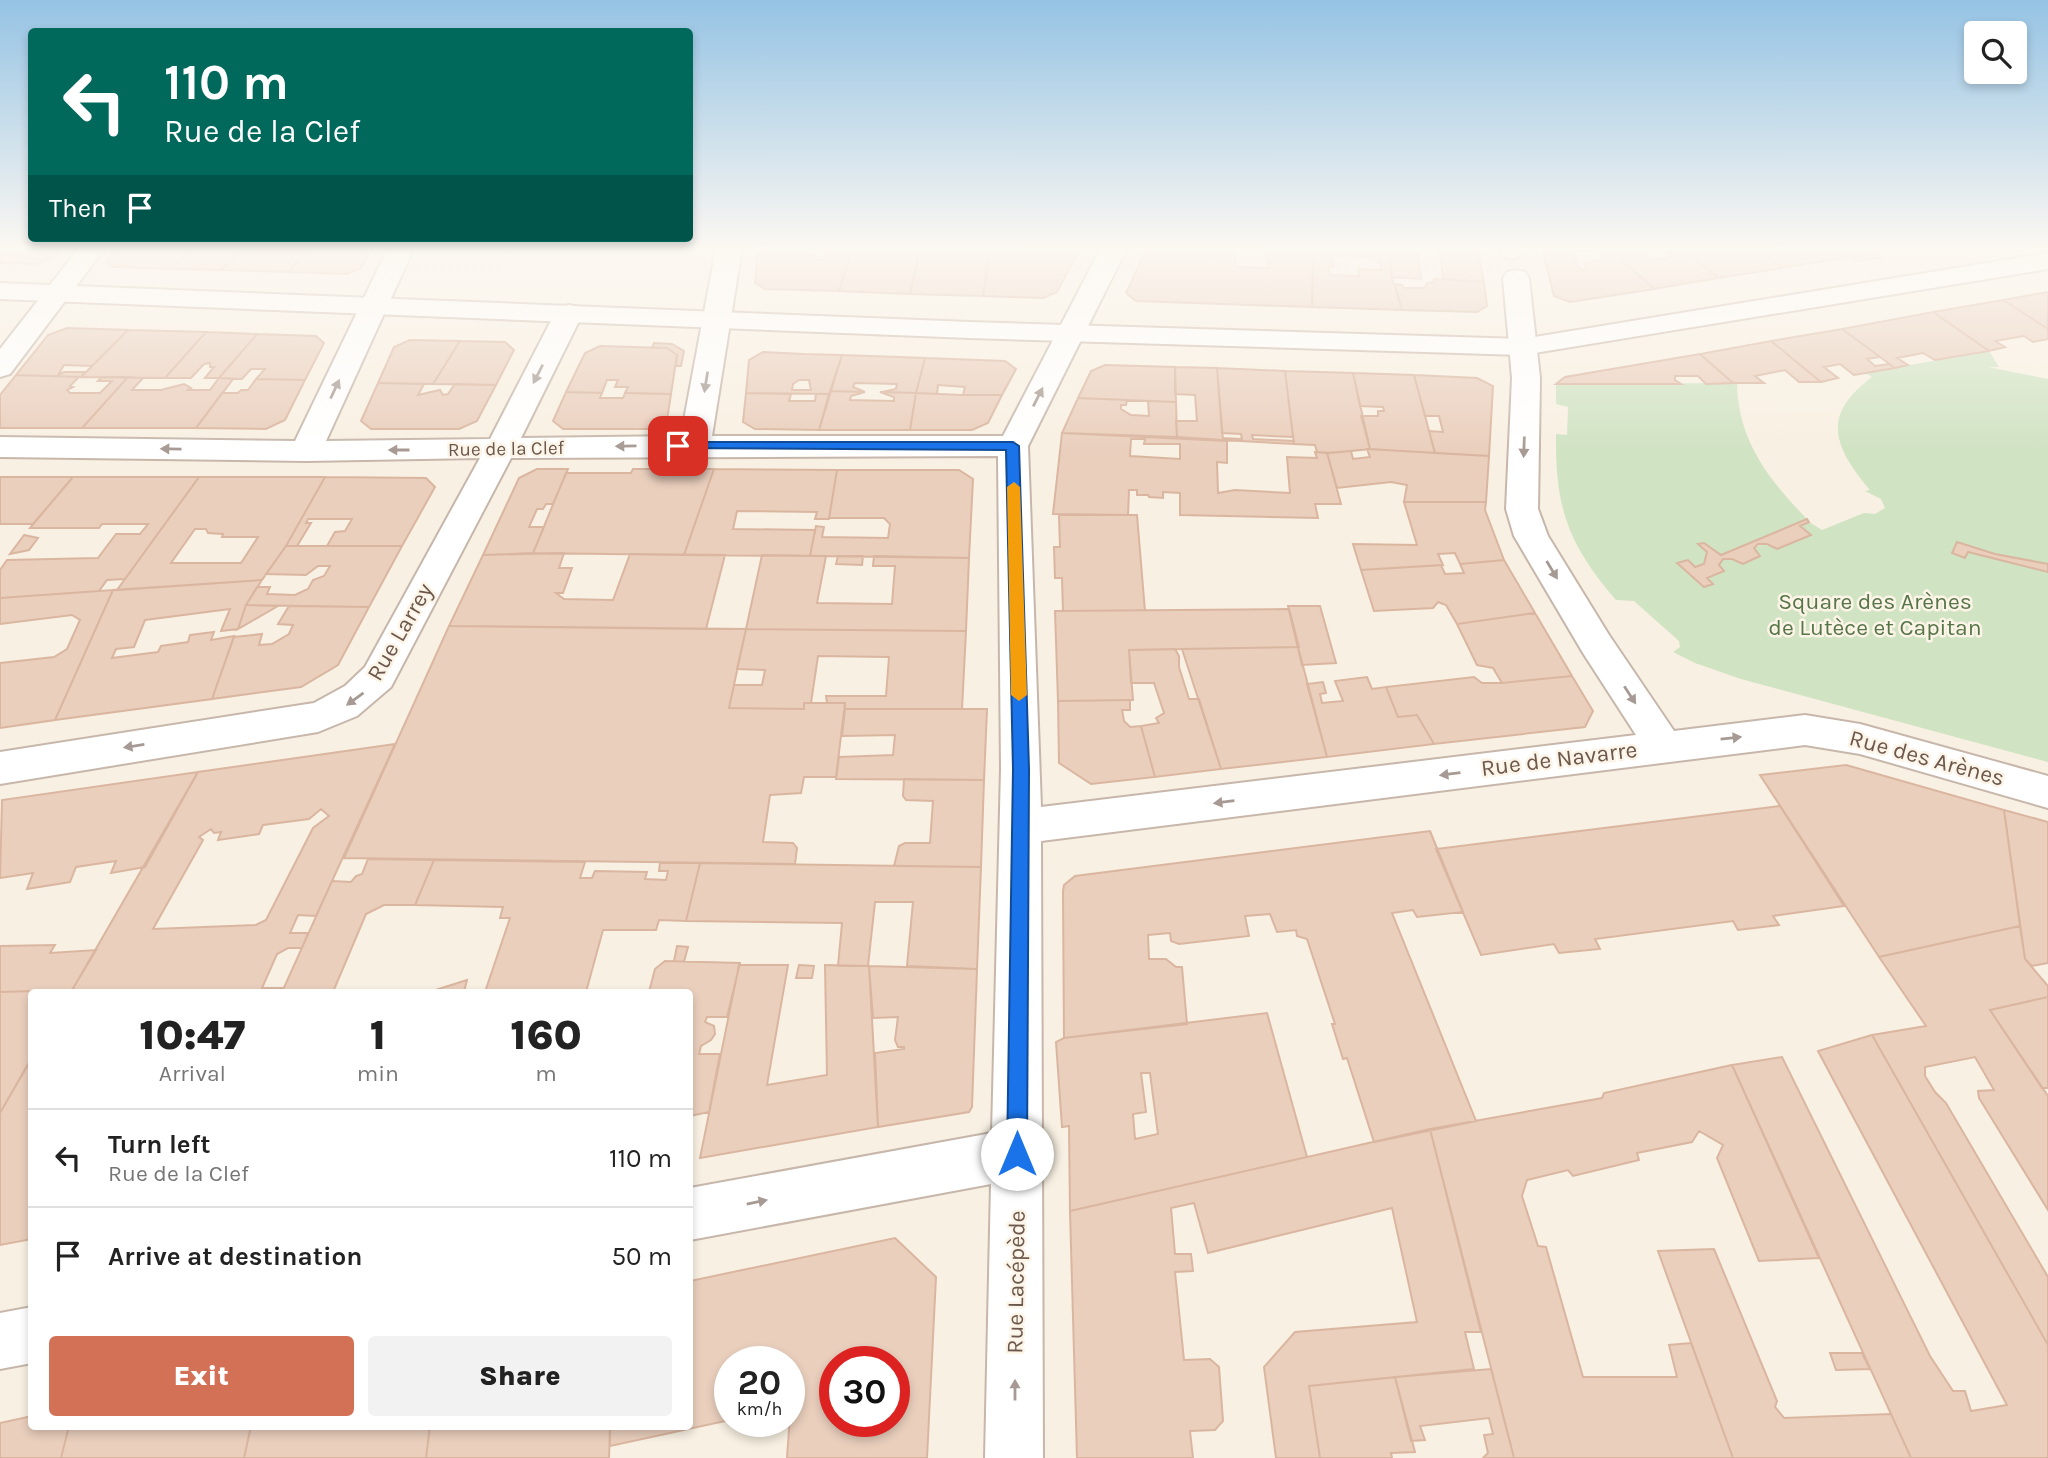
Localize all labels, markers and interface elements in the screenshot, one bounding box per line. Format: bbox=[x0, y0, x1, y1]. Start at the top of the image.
map controls bbox=[1964, 21, 2027, 84]
button: search bbox=[1964, 21, 2027, 84]
text: 110 m bbox=[164, 54, 289, 111]
icon: left bbox=[49, 56, 140, 147]
text: Rue de la Clef bbox=[164, 113, 360, 150]
icon: arrive bbox=[121, 189, 159, 227]
text: Then bbox=[49, 193, 107, 224]
one-way arrow bbox=[532, 364, 543, 384]
one-way arrow bbox=[700, 371, 711, 393]
one-way arrow bbox=[329, 379, 341, 399]
one-way arrow bbox=[1033, 387, 1044, 407]
pin bbox=[648, 416, 708, 476]
icon: arrive bbox=[659, 427, 697, 465]
one-way arrow bbox=[1518, 436, 1530, 458]
street label: Rue de la Clef bbox=[448, 437, 565, 461]
one-way arrow bbox=[615, 440, 637, 452]
one-way arrow bbox=[160, 443, 182, 455]
one-way arrow bbox=[387, 445, 409, 456]
one-way arrow bbox=[1546, 561, 1558, 580]
street label: Rue Larrey bbox=[361, 578, 439, 685]
park label: Square des Arènes de Lutèce et Capitan bbox=[1768, 588, 1982, 641]
one-way arrow bbox=[1623, 685, 1636, 704]
one-way arrow bbox=[346, 691, 364, 706]
street label: Rue des Arènes bbox=[1847, 724, 2007, 792]
one-way arrow bbox=[1720, 732, 1742, 743]
street label: Rue de Navarre bbox=[1479, 736, 1639, 782]
one-way arrow bbox=[123, 741, 145, 752]
one-way arrow bbox=[1438, 768, 1460, 779]
one-way arrow bbox=[1213, 797, 1235, 808]
text: 10:47 bbox=[139, 1010, 245, 1060]
text: 1 bbox=[370, 1010, 386, 1060]
text: 160 bbox=[510, 1010, 582, 1060]
text: Arrival bbox=[159, 1060, 226, 1087]
text: min bbox=[357, 1060, 399, 1087]
text: m bbox=[535, 1060, 557, 1087]
position arrow bbox=[980, 1117, 1054, 1191]
text: Turn left bbox=[108, 1129, 210, 1160]
icon: left bbox=[49, 1139, 87, 1177]
text: 110 m bbox=[609, 1143, 672, 1174]
text: Rue de la Clef bbox=[108, 1160, 249, 1187]
one-way arrow bbox=[746, 1196, 768, 1207]
street label: Rue Lacépède bbox=[1001, 1210, 1031, 1354]
icon: arrive bbox=[49, 1237, 87, 1275]
text: Arrive at destination bbox=[108, 1241, 362, 1272]
text: 50 m bbox=[611, 1241, 672, 1272]
button: Exit bbox=[49, 1336, 354, 1416]
button: Share bbox=[368, 1336, 672, 1416]
speed limit sign: 30 bbox=[819, 1346, 910, 1437]
text: 20 bbox=[738, 1362, 781, 1403]
one-way arrow bbox=[1009, 1379, 1021, 1401]
text: km/h bbox=[737, 1398, 782, 1420]

